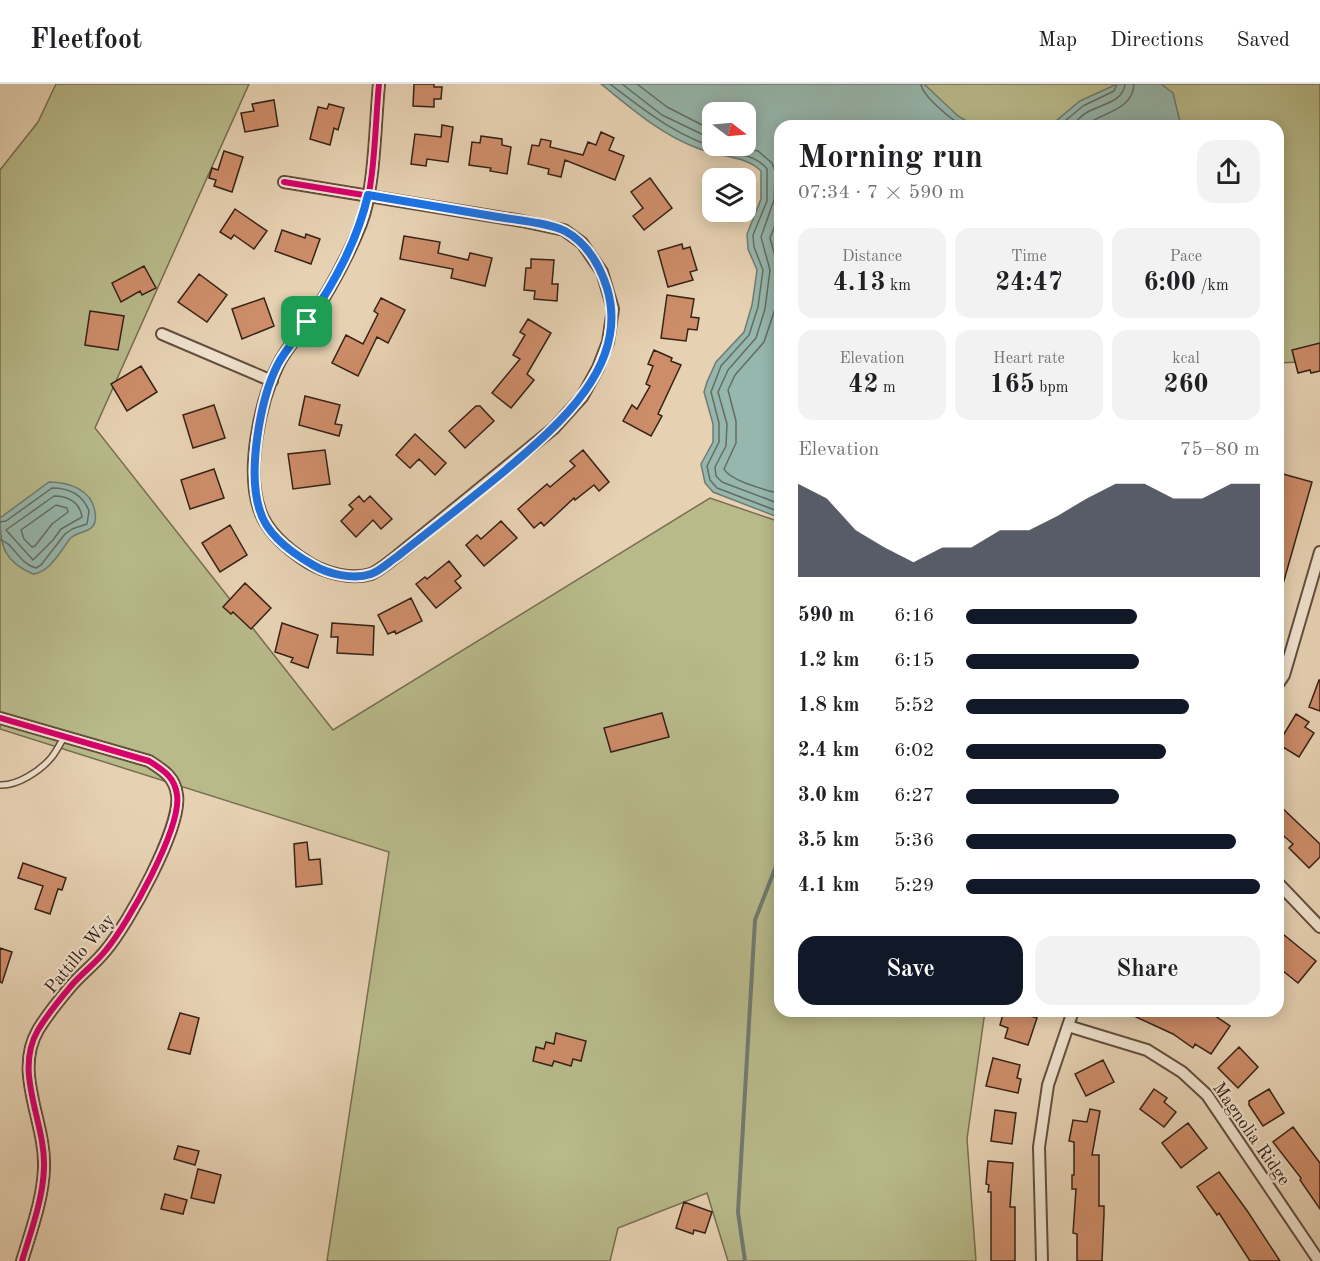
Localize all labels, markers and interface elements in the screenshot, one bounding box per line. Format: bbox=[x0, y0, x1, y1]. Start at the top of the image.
text: Fleetfoot bbox=[30, 27, 142, 55]
text: Map bbox=[1038, 30, 1077, 51]
text: Directions bbox=[1110, 30, 1204, 51]
text: Saved bbox=[1237, 30, 1290, 51]
north arrow bbox=[702, 102, 756, 156]
map controls bbox=[702, 102, 756, 222]
button: share bbox=[1197, 140, 1260, 203]
text: Morning run bbox=[798, 142, 983, 175]
button: layers bbox=[702, 168, 756, 222]
text: 07:34 · 7 × 590 m bbox=[798, 183, 965, 203]
text: Distance bbox=[842, 249, 902, 265]
text: Time bbox=[1011, 249, 1047, 265]
text: Pace bbox=[1170, 249, 1202, 265]
text: 4.13 bbox=[833, 270, 886, 296]
text: 24:47 bbox=[995, 270, 1063, 296]
text: 6:00 bbox=[1143, 270, 1196, 296]
text: km bbox=[886, 278, 911, 294]
text: /km bbox=[1196, 278, 1229, 294]
pin bbox=[281, 296, 332, 347]
icon: arrive bbox=[290, 305, 323, 338]
text: Elevation bbox=[839, 351, 905, 367]
text: Heart rate bbox=[993, 351, 1065, 367]
text: kcal bbox=[1172, 351, 1200, 367]
text: 42 bbox=[848, 372, 878, 398]
text: 165 bbox=[990, 372, 1035, 398]
text: 260 bbox=[1163, 372, 1209, 398]
text: m bbox=[878, 380, 896, 396]
text: bpm bbox=[1035, 380, 1068, 396]
text: Elevation bbox=[798, 440, 879, 460]
text: 75–80 m bbox=[1180, 440, 1260, 460]
text: 590 m bbox=[798, 606, 854, 626]
text: 6:16 bbox=[894, 606, 934, 626]
text: 1.2 km bbox=[798, 651, 860, 671]
text: 6:15 bbox=[894, 651, 934, 671]
text: 1.8 km bbox=[798, 696, 860, 716]
text: 5:52 bbox=[894, 696, 934, 716]
text: 2.4 km bbox=[798, 741, 860, 761]
text: 6:02 bbox=[894, 741, 934, 761]
text: 3.0 km bbox=[798, 786, 860, 806]
text: 6:27 bbox=[894, 786, 934, 806]
text: 3.5 km bbox=[798, 831, 860, 851]
text: 5:36 bbox=[894, 831, 934, 851]
text: 4.1 km bbox=[798, 876, 860, 896]
text: 5:29 bbox=[894, 876, 934, 896]
street label: Pattillo Way bbox=[42, 911, 118, 997]
button: Save bbox=[798, 936, 1023, 1005]
button: Share bbox=[1035, 936, 1260, 1005]
street label: Magnolia Ridge bbox=[1209, 1079, 1293, 1189]

